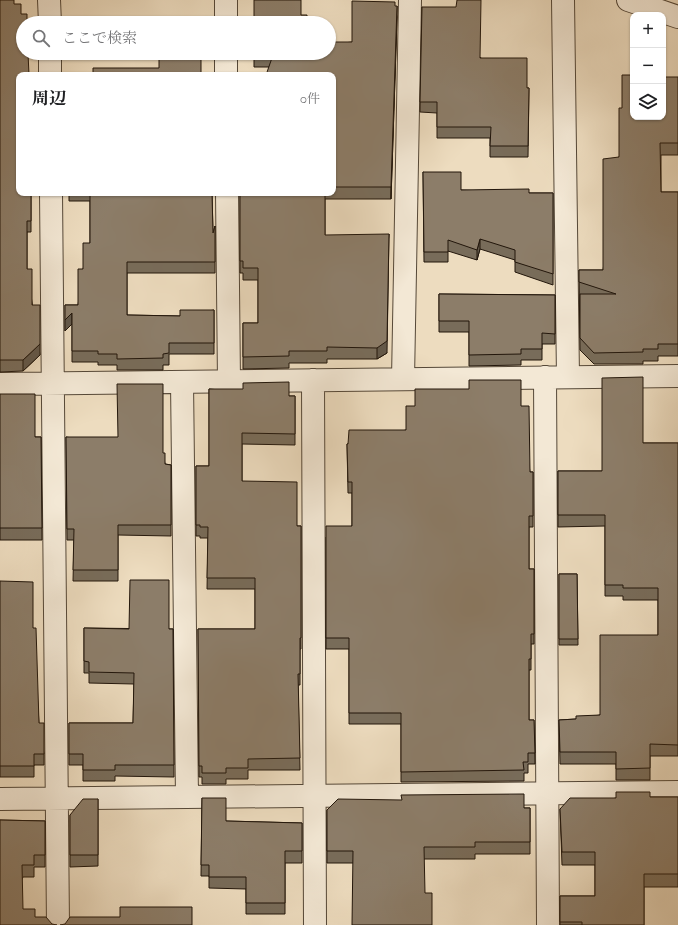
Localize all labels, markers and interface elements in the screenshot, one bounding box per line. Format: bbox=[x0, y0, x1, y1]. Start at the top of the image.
map controls bbox=[630, 12, 666, 120]
button: + bbox=[630, 12, 666, 48]
search box bbox=[16, 16, 336, 60]
icon: search bbox=[30, 27, 52, 49]
text: ここで検索 bbox=[62, 29, 137, 50]
button: − bbox=[630, 48, 666, 84]
button: layers bbox=[630, 84, 666, 120]
text: 周辺 bbox=[32, 88, 66, 112]
text: 0件 bbox=[300, 91, 320, 109]

